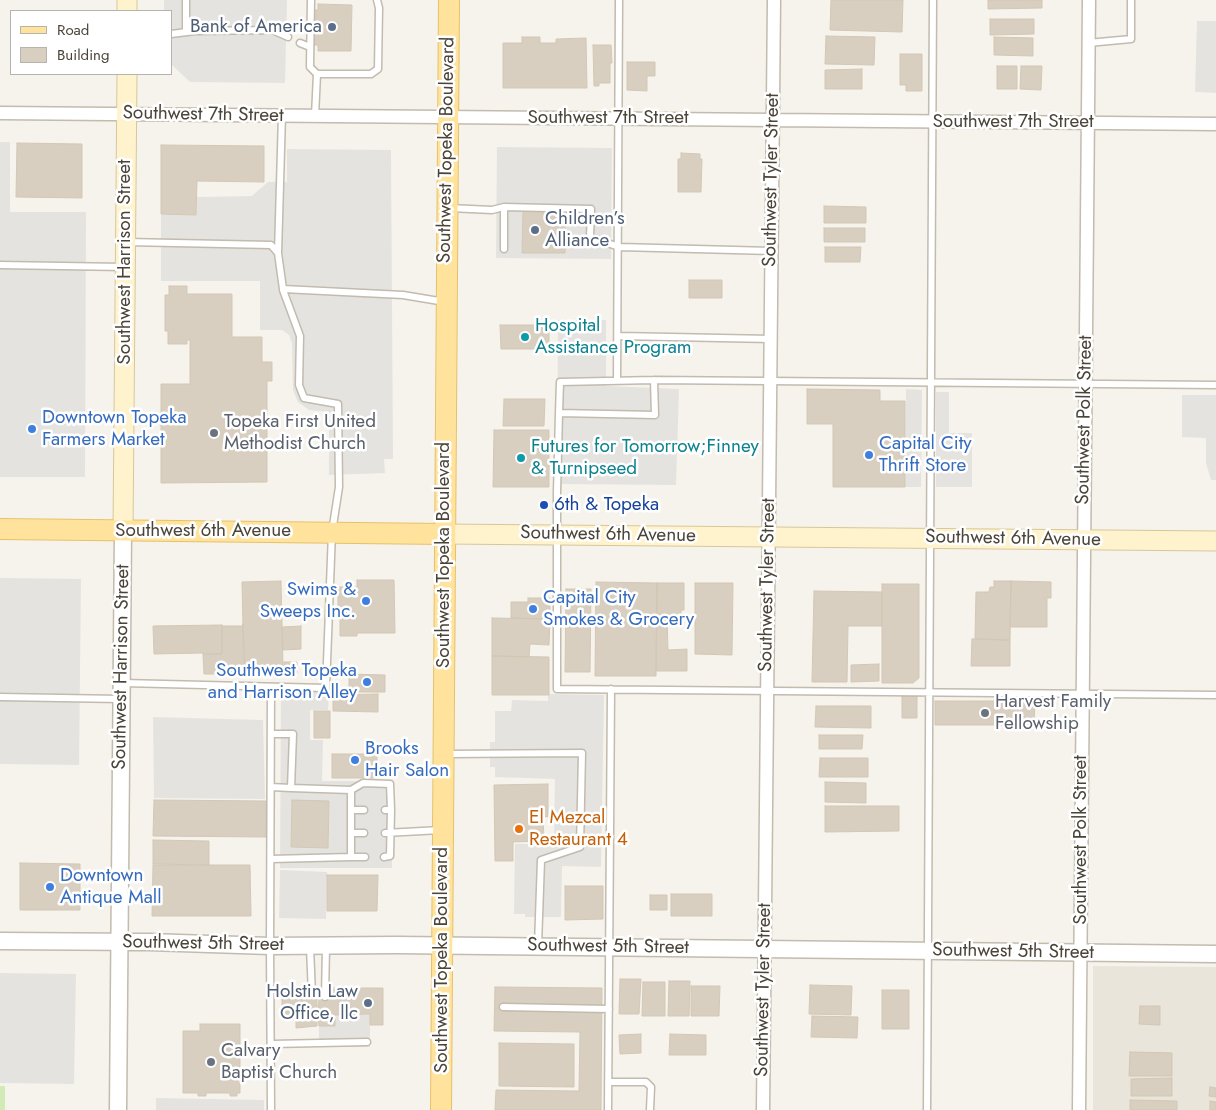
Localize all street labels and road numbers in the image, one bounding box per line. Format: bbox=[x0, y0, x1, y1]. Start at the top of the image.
street label: Southwest Topeka Boulevard bbox=[434, 37, 460, 263]
street label: Southwest Tyler Street bbox=[759, 93, 785, 267]
street label: Southwest 7th Street bbox=[122, 102, 284, 128]
street label: Southwest 7th Street bbox=[527, 107, 689, 129]
street label: Southwest 7th Street bbox=[932, 111, 1094, 133]
street label: Southwest Harrison Street bbox=[114, 159, 136, 365]
street label: Southwest Polk Street bbox=[1072, 335, 1098, 505]
street label: Southwest Topeka Boulevard bbox=[433, 442, 455, 668]
street label: Southwest Tyler Street bbox=[755, 498, 781, 672]
street label: Southwest 6th Avenue bbox=[115, 520, 291, 542]
street label: Southwest 6th Avenue bbox=[520, 522, 696, 548]
street label: Southwest 6th Avenue bbox=[925, 526, 1101, 552]
street label: Southwest Harrison Street bbox=[109, 564, 135, 770]
street label: Southwest Polk Street bbox=[1070, 755, 1092, 925]
street label: Southwest Topeka Boulevard bbox=[431, 847, 453, 1073]
street label: Southwest Tyler Street bbox=[751, 903, 777, 1077]
street label: Southwest 5th Street bbox=[122, 931, 284, 957]
street label: Southwest 5th Street bbox=[527, 934, 689, 960]
street label: Southwest 5th Street bbox=[932, 939, 1094, 965]

